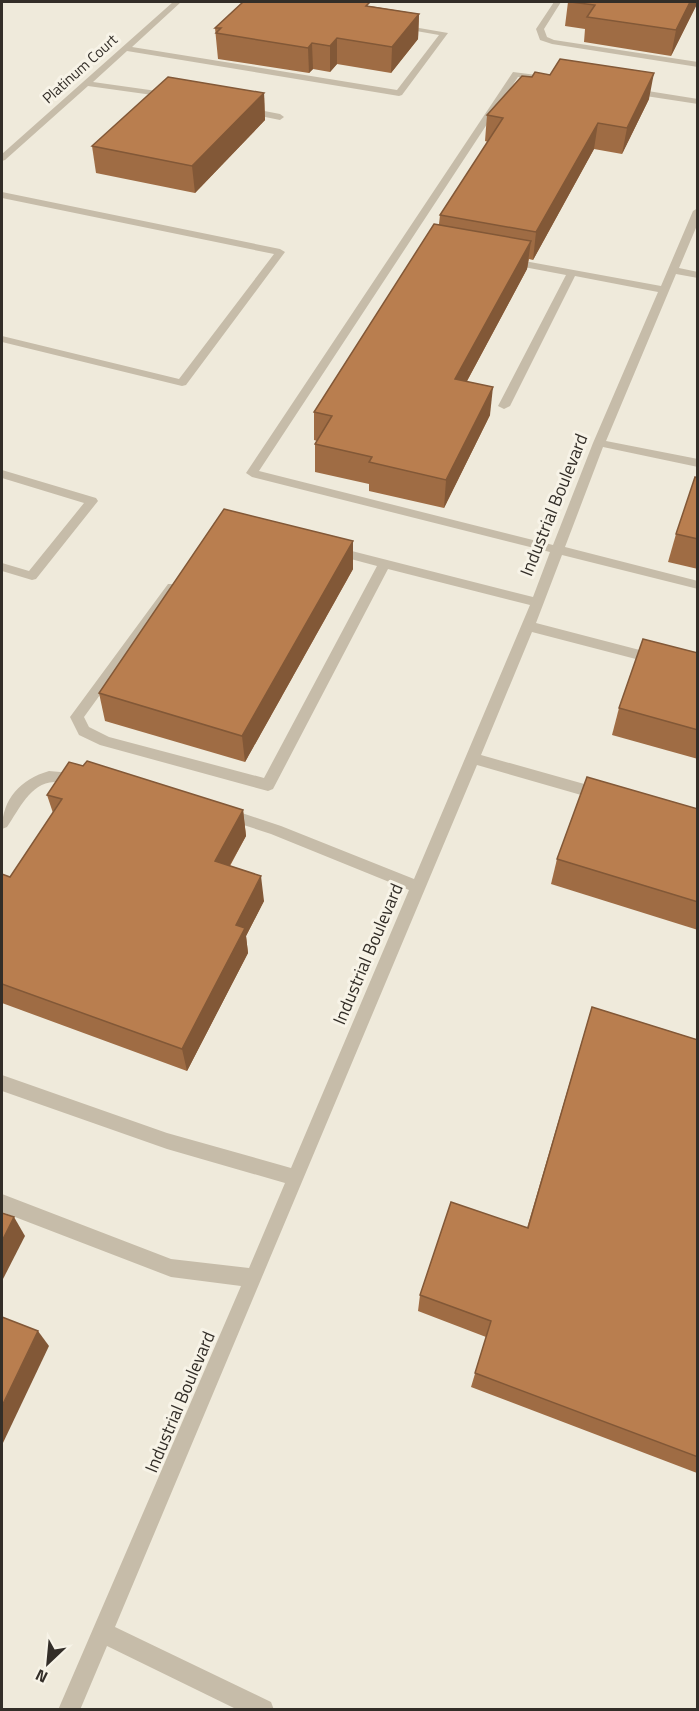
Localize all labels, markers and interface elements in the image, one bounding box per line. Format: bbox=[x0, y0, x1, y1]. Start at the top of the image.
street label: Platinum Court bbox=[37, 28, 123, 109]
street label: Industrial Boulevard bbox=[513, 430, 594, 580]
street label: Industrial Boulevard bbox=[326, 879, 410, 1029]
street label: Industrial Boulevard bbox=[138, 1327, 222, 1477]
north arrow bbox=[18, 1633, 78, 1693]
text: N bbox=[31, 1663, 52, 1690]

